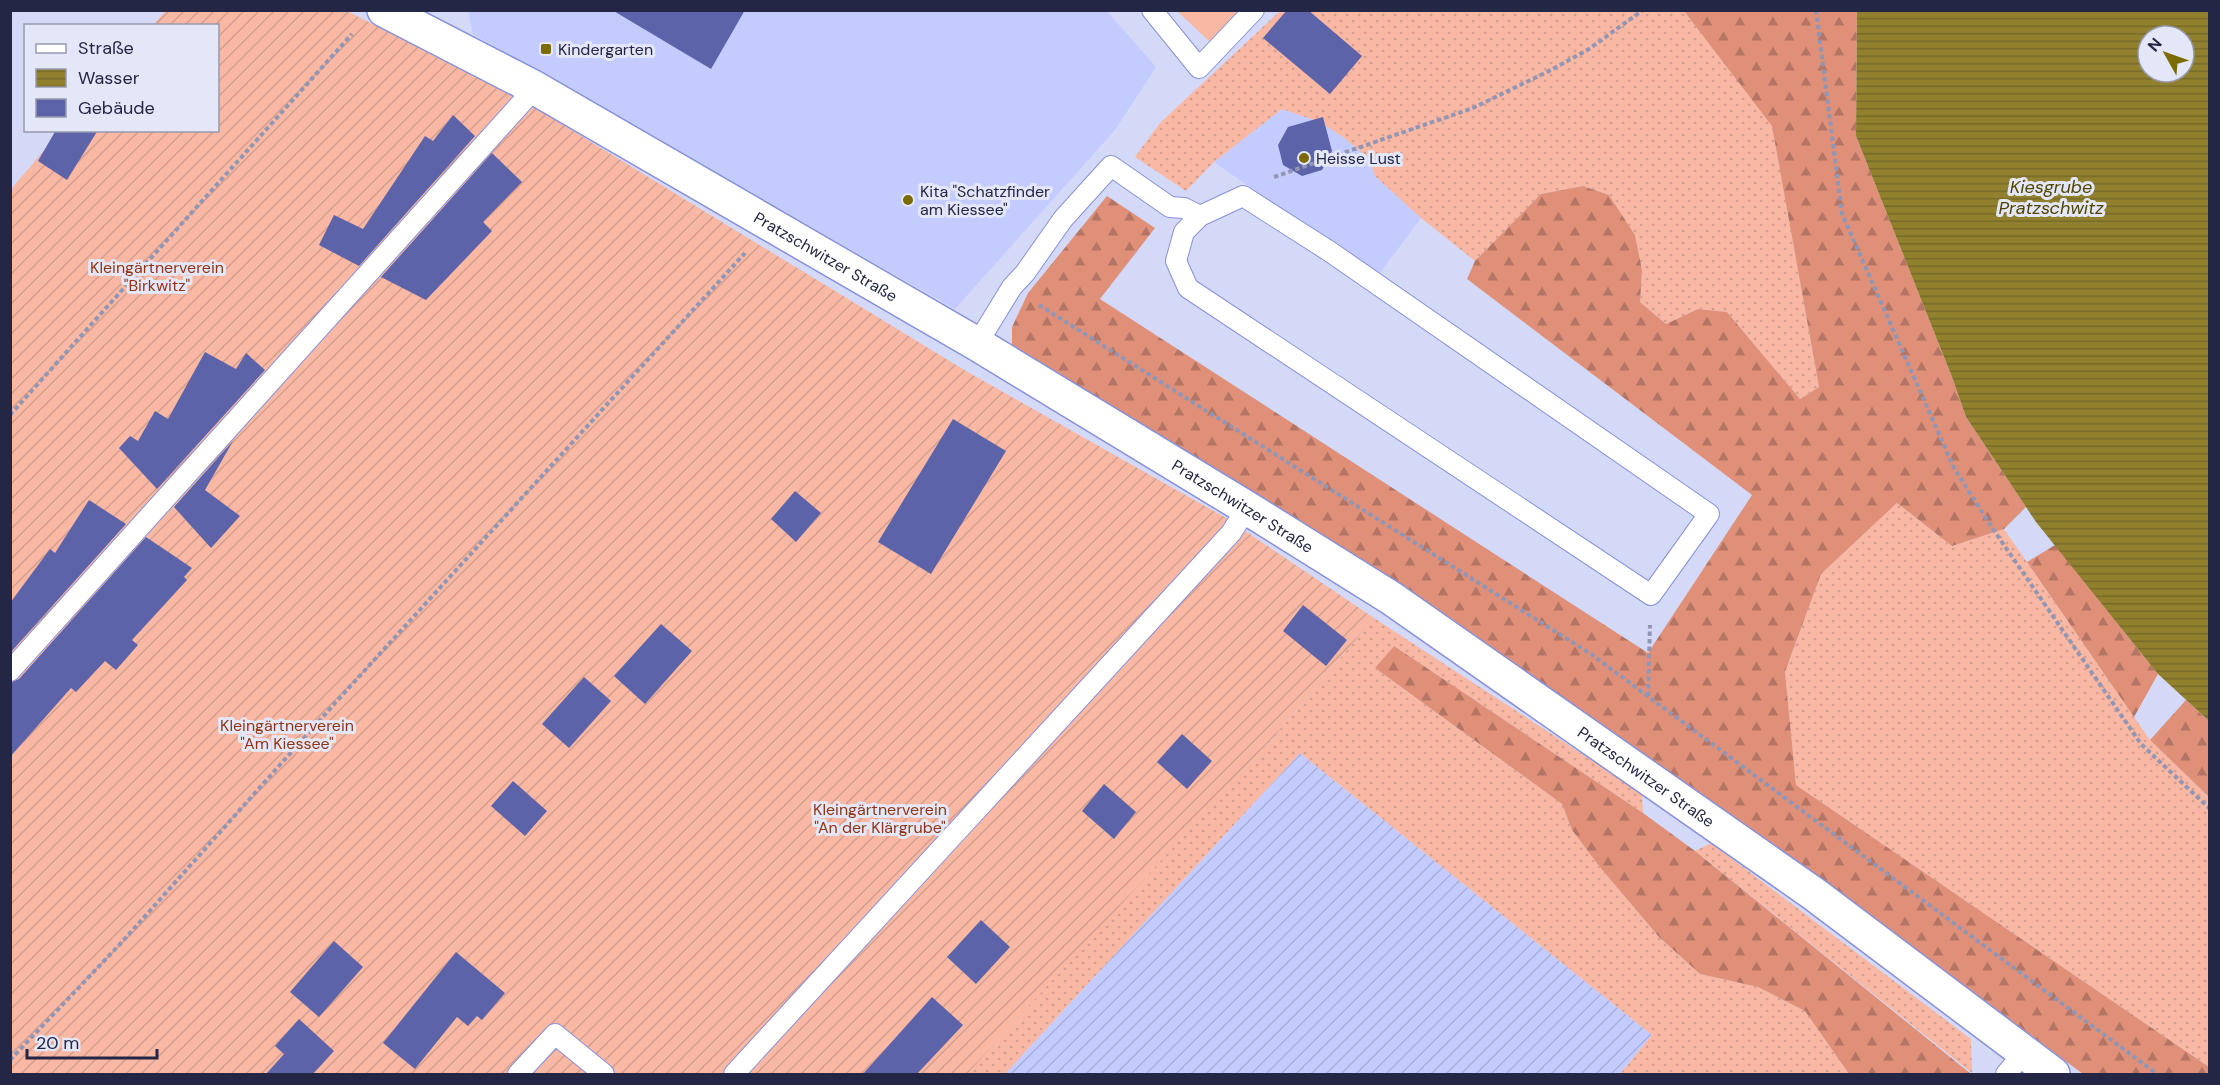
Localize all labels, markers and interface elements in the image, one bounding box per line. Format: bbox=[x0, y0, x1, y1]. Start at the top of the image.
legend bbox=[24, 24, 219, 132]
north arrow bbox=[2136, 24, 2196, 84]
text: N bbox=[2143, 33, 2167, 56]
text: Straße bbox=[78, 36, 134, 60]
place label: Kindergarten bbox=[558, 39, 653, 60]
marker: Kindergarten bbox=[539, 42, 553, 56]
text: Wasser bbox=[78, 66, 140, 90]
text: Gebäude bbox=[78, 96, 155, 120]
place label: Heisse Lust bbox=[1316, 148, 1401, 169]
marker: Heisse Lust bbox=[1297, 151, 1311, 165]
water label: Kiesgrube Pratzschwitz bbox=[1998, 175, 2104, 220]
place label: Kita "Schatzfinder am Kiessee" bbox=[920, 181, 1050, 220]
marker: Kita "Schatzfinder am Kiessee" bbox=[901, 193, 915, 207]
street label: Pratzschwitzer Straße bbox=[750, 207, 901, 306]
park label: Kleingärtnerverein "Birkwitz" bbox=[90, 257, 224, 296]
street label: Pratzschwitzer Straße bbox=[1168, 454, 1317, 557]
park label: Kleingärtnerverein "Am Kiessee" bbox=[220, 715, 354, 754]
street label: Pratzschwitzer Straße bbox=[1574, 721, 1719, 832]
park label: Kleingärtnerverein "An der Klärgrube" bbox=[813, 799, 947, 838]
scale bar bbox=[27, 1022, 158, 1060]
text: 20 m bbox=[36, 1031, 79, 1055]

